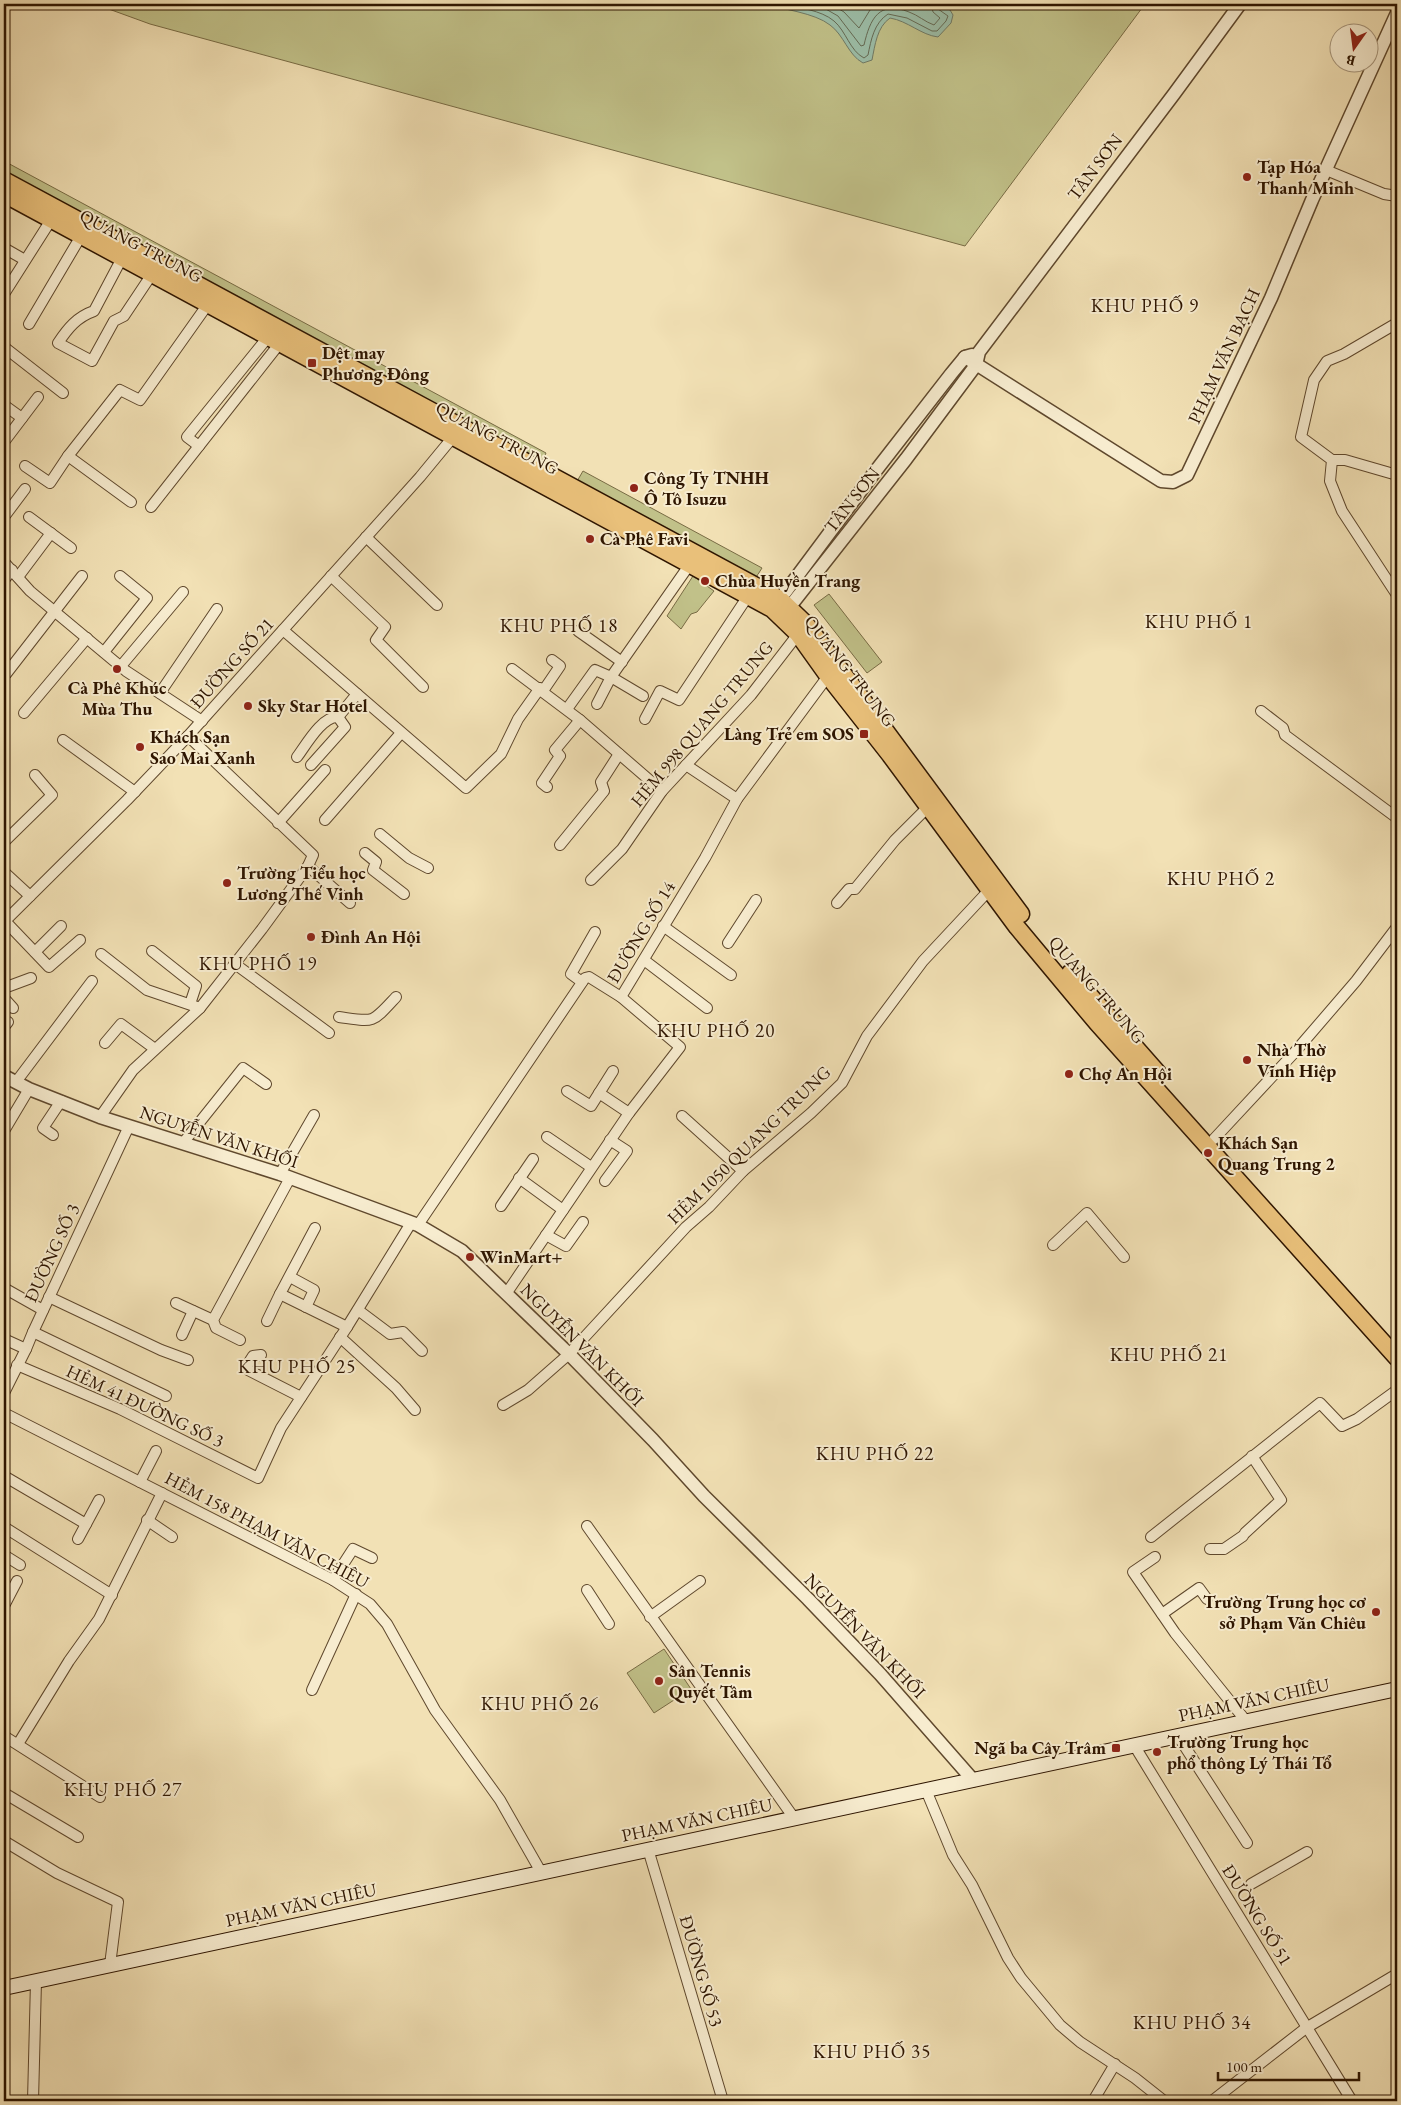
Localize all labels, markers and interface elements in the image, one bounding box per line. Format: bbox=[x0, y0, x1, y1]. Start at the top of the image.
north arrow bbox=[1328, 22, 1378, 72]
text: B bbox=[1344, 51, 1357, 70]
street label: TÂN SƠN bbox=[1062, 128, 1127, 204]
place label: Tạp Hóa Thanh Minh bbox=[1257, 155, 1354, 199]
marker: Tạp Hóa Thanh Minh bbox=[1241, 171, 1253, 183]
street label: QUANG TRUNG bbox=[76, 203, 207, 288]
street label: PHẠM VĂN BẠCH bbox=[1182, 284, 1265, 427]
district label: KHU PHỐ 9 bbox=[1091, 293, 1199, 318]
place label: Dệt may Phương Đông bbox=[322, 341, 430, 385]
marker: Dệt may Phương Đông bbox=[306, 357, 318, 369]
street label: QUANG TRUNG bbox=[432, 395, 563, 480]
street label: TÂN SƠN bbox=[819, 462, 885, 537]
place label: Công Ty TNHH Ô Tô Isuzu bbox=[644, 466, 769, 510]
marker: Công Ty TNHH Ô Tô Isuzu bbox=[628, 482, 640, 494]
place label: Cà Phê Favi bbox=[600, 527, 689, 550]
marker: Cà Phê Favi bbox=[584, 533, 596, 545]
place label: Chùa Huyền Trang bbox=[715, 569, 861, 592]
marker: Chùa Huyền Trang bbox=[699, 575, 711, 587]
district label: KHU PHỐ 1 bbox=[1145, 609, 1253, 634]
street label: QUANG TRUNG bbox=[799, 610, 901, 731]
street label: ĐƯỜNG SỐ 21 bbox=[185, 612, 279, 713]
district label: KHU PHỐ 18 bbox=[500, 613, 618, 638]
street label: HẺM 998 QUANG TRUNG bbox=[625, 636, 778, 812]
marker: Cà Phê Khúc Mùa Thu bbox=[111, 663, 123, 675]
place label: Cà Phê Khúc Mùa Thu bbox=[68, 676, 167, 720]
place label: Sky Star Hotel bbox=[258, 694, 368, 717]
marker: Sky Star Hotel bbox=[242, 700, 254, 712]
place label: Làng Trẻ em SOS bbox=[724, 722, 854, 745]
place label: Khách Sạn Sao Mai Xanh bbox=[150, 725, 255, 769]
marker: Làng Trẻ em SOS bbox=[858, 728, 870, 740]
marker: Khách Sạn Sao Mai Xanh bbox=[134, 741, 146, 753]
place label: Trường Tiểu học Lương Thế Vinh bbox=[237, 861, 366, 905]
district label: KHU PHỐ 2 bbox=[1167, 866, 1275, 891]
street label: ĐƯỜNG SỐ 14 bbox=[601, 876, 680, 987]
marker: Trường Tiểu học Lương Thế Vinh bbox=[221, 877, 233, 889]
place label: Đình An Hội bbox=[321, 925, 421, 948]
marker: Đình An Hội bbox=[305, 931, 317, 943]
street label: QUANG TRUNG bbox=[1044, 931, 1151, 1049]
district label: KHU PHỐ 19 bbox=[199, 951, 317, 976]
district label: KHU PHỐ 20 bbox=[657, 1018, 775, 1043]
place label: Nhà Thờ Vĩnh Hiệp bbox=[1257, 1038, 1336, 1082]
marker: Nhà Thờ Vĩnh Hiệp bbox=[1241, 1054, 1253, 1066]
street label: HẺM 1050 QUANG TRUNG bbox=[662, 1060, 835, 1229]
place label: Chợ An Hội bbox=[1079, 1062, 1173, 1085]
marker: Chợ An Hội bbox=[1063, 1068, 1075, 1080]
street label: NGUYỄN VĂN KHỐI bbox=[137, 1099, 302, 1173]
place label: Khách Sạn Quang Trung 2 bbox=[1218, 1131, 1335, 1175]
marker: Khách Sạn Quang Trung 2 bbox=[1202, 1147, 1214, 1159]
street label: ĐƯỜNG SỐ 3 bbox=[19, 1200, 84, 1306]
place label: WinMart+ bbox=[480, 1245, 563, 1268]
marker: WinMart+ bbox=[464, 1251, 476, 1263]
street label: NGUYỄN VĂN KHỐI bbox=[516, 1277, 650, 1411]
district label: KHU PHỐ 21 bbox=[1110, 1342, 1228, 1367]
district label: KHU PHỐ 25 bbox=[238, 1354, 356, 1379]
street label: HẺM 41 ĐƯỜNG SỐ 3 bbox=[63, 1359, 228, 1452]
district label: KHU PHỐ 22 bbox=[816, 1441, 934, 1466]
street label: HẺM 158 PHẠM VĂN CHIÊU bbox=[161, 1466, 374, 1594]
street label: NGUYỄN VĂN KHỐI bbox=[800, 1568, 932, 1703]
place label: Trường Trung học cơ sở Phạm Văn Chiêu bbox=[1203, 1590, 1366, 1634]
marker: Trường Trung học cơ sở Phạm Văn Chiêu bbox=[1370, 1606, 1382, 1618]
place label: Sân Tennis Quyết Tâm bbox=[669, 1659, 753, 1703]
street label: PHẠM VĂN CHIÊU bbox=[1176, 1672, 1332, 1727]
marker: Sân Tennis Quyết Tâm bbox=[653, 1675, 665, 1687]
district label: KHU PHỐ 26 bbox=[481, 1691, 599, 1716]
place label: Trường Trung học phổ thông Lý Thái Tổ bbox=[1167, 1730, 1332, 1774]
place label: Ngã ba Cây Trâm bbox=[974, 1736, 1106, 1759]
marker: Ngã ba Cây Trâm bbox=[1110, 1742, 1122, 1754]
marker: Trường Trung học phổ thông Lý Thái Tổ bbox=[1151, 1746, 1163, 1758]
district label: KHU PHỐ 27 bbox=[64, 1777, 182, 1802]
street label: PHẠM VĂN CHIÊU bbox=[619, 1792, 775, 1847]
street label: ĐƯỜNG SỐ 51 bbox=[1217, 1860, 1298, 1969]
street label: PHẠM VĂN CHIÊU bbox=[223, 1877, 379, 1932]
street label: ĐƯỜNG SỐ 53 bbox=[675, 1913, 728, 2029]
district label: KHU PHỐ 34 bbox=[1133, 2010, 1251, 2035]
district label: KHU PHỐ 35 bbox=[813, 2039, 931, 2064]
scale bar bbox=[1218, 2050, 1360, 2082]
text: 100 m bbox=[1226, 2057, 1263, 2076]

